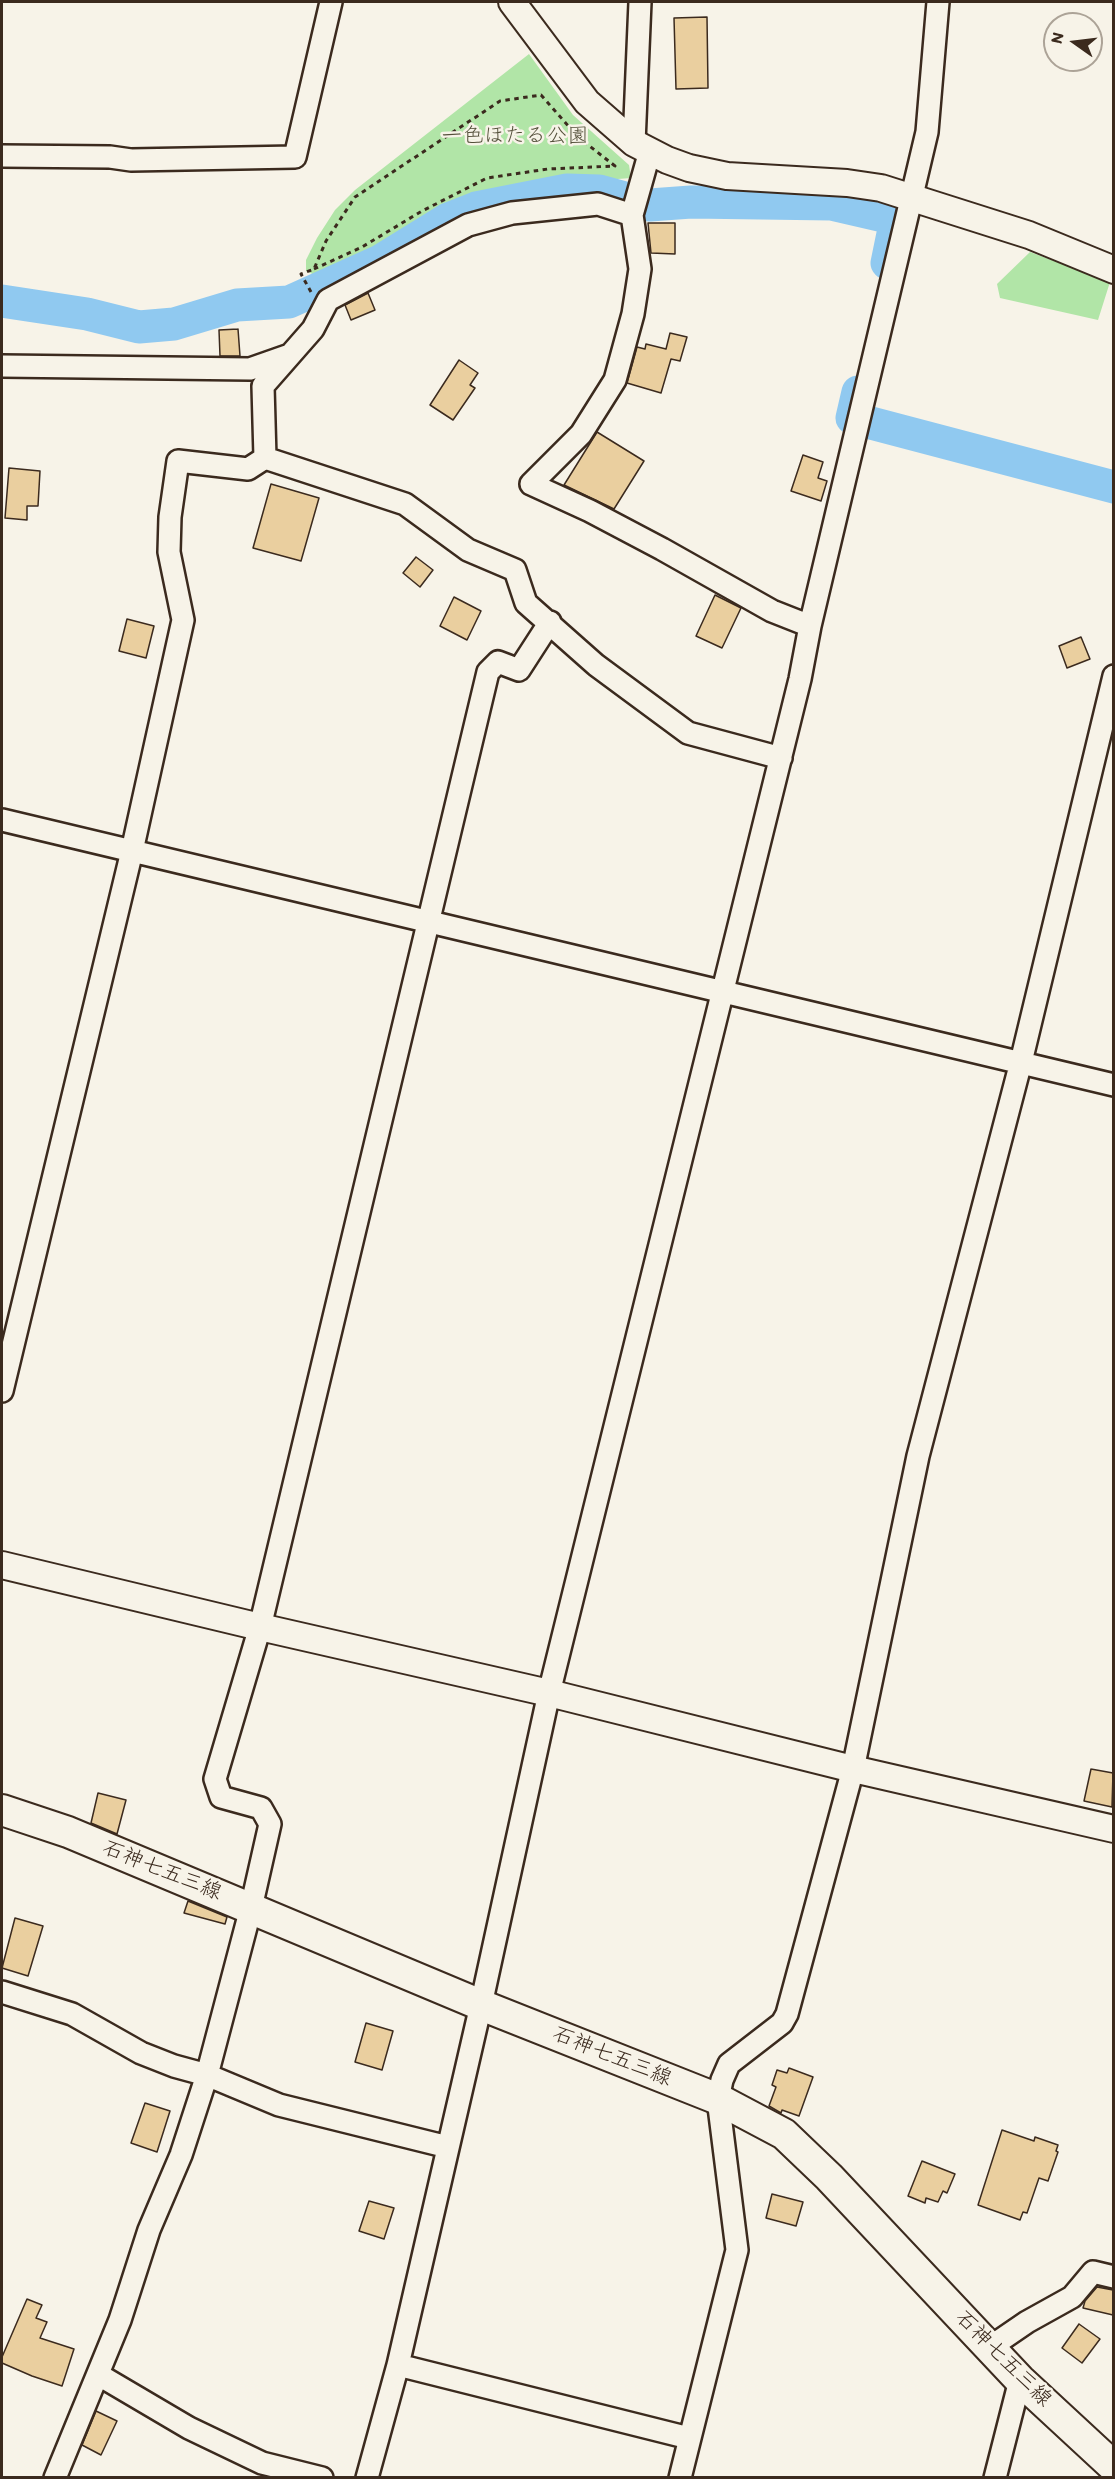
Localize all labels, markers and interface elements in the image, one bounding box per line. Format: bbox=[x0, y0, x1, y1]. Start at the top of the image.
north arrow bbox=[1043, 12, 1103, 72]
text: N bbox=[1046, 30, 1068, 46]
park label: 一色ほたる公園 bbox=[442, 124, 588, 150]
street label: 石神七五三線 bbox=[99, 1836, 225, 1906]
street label: 石神七五三線 bbox=[549, 2022, 675, 2092]
street label: 石神七五三線 bbox=[950, 2306, 1056, 2412]

